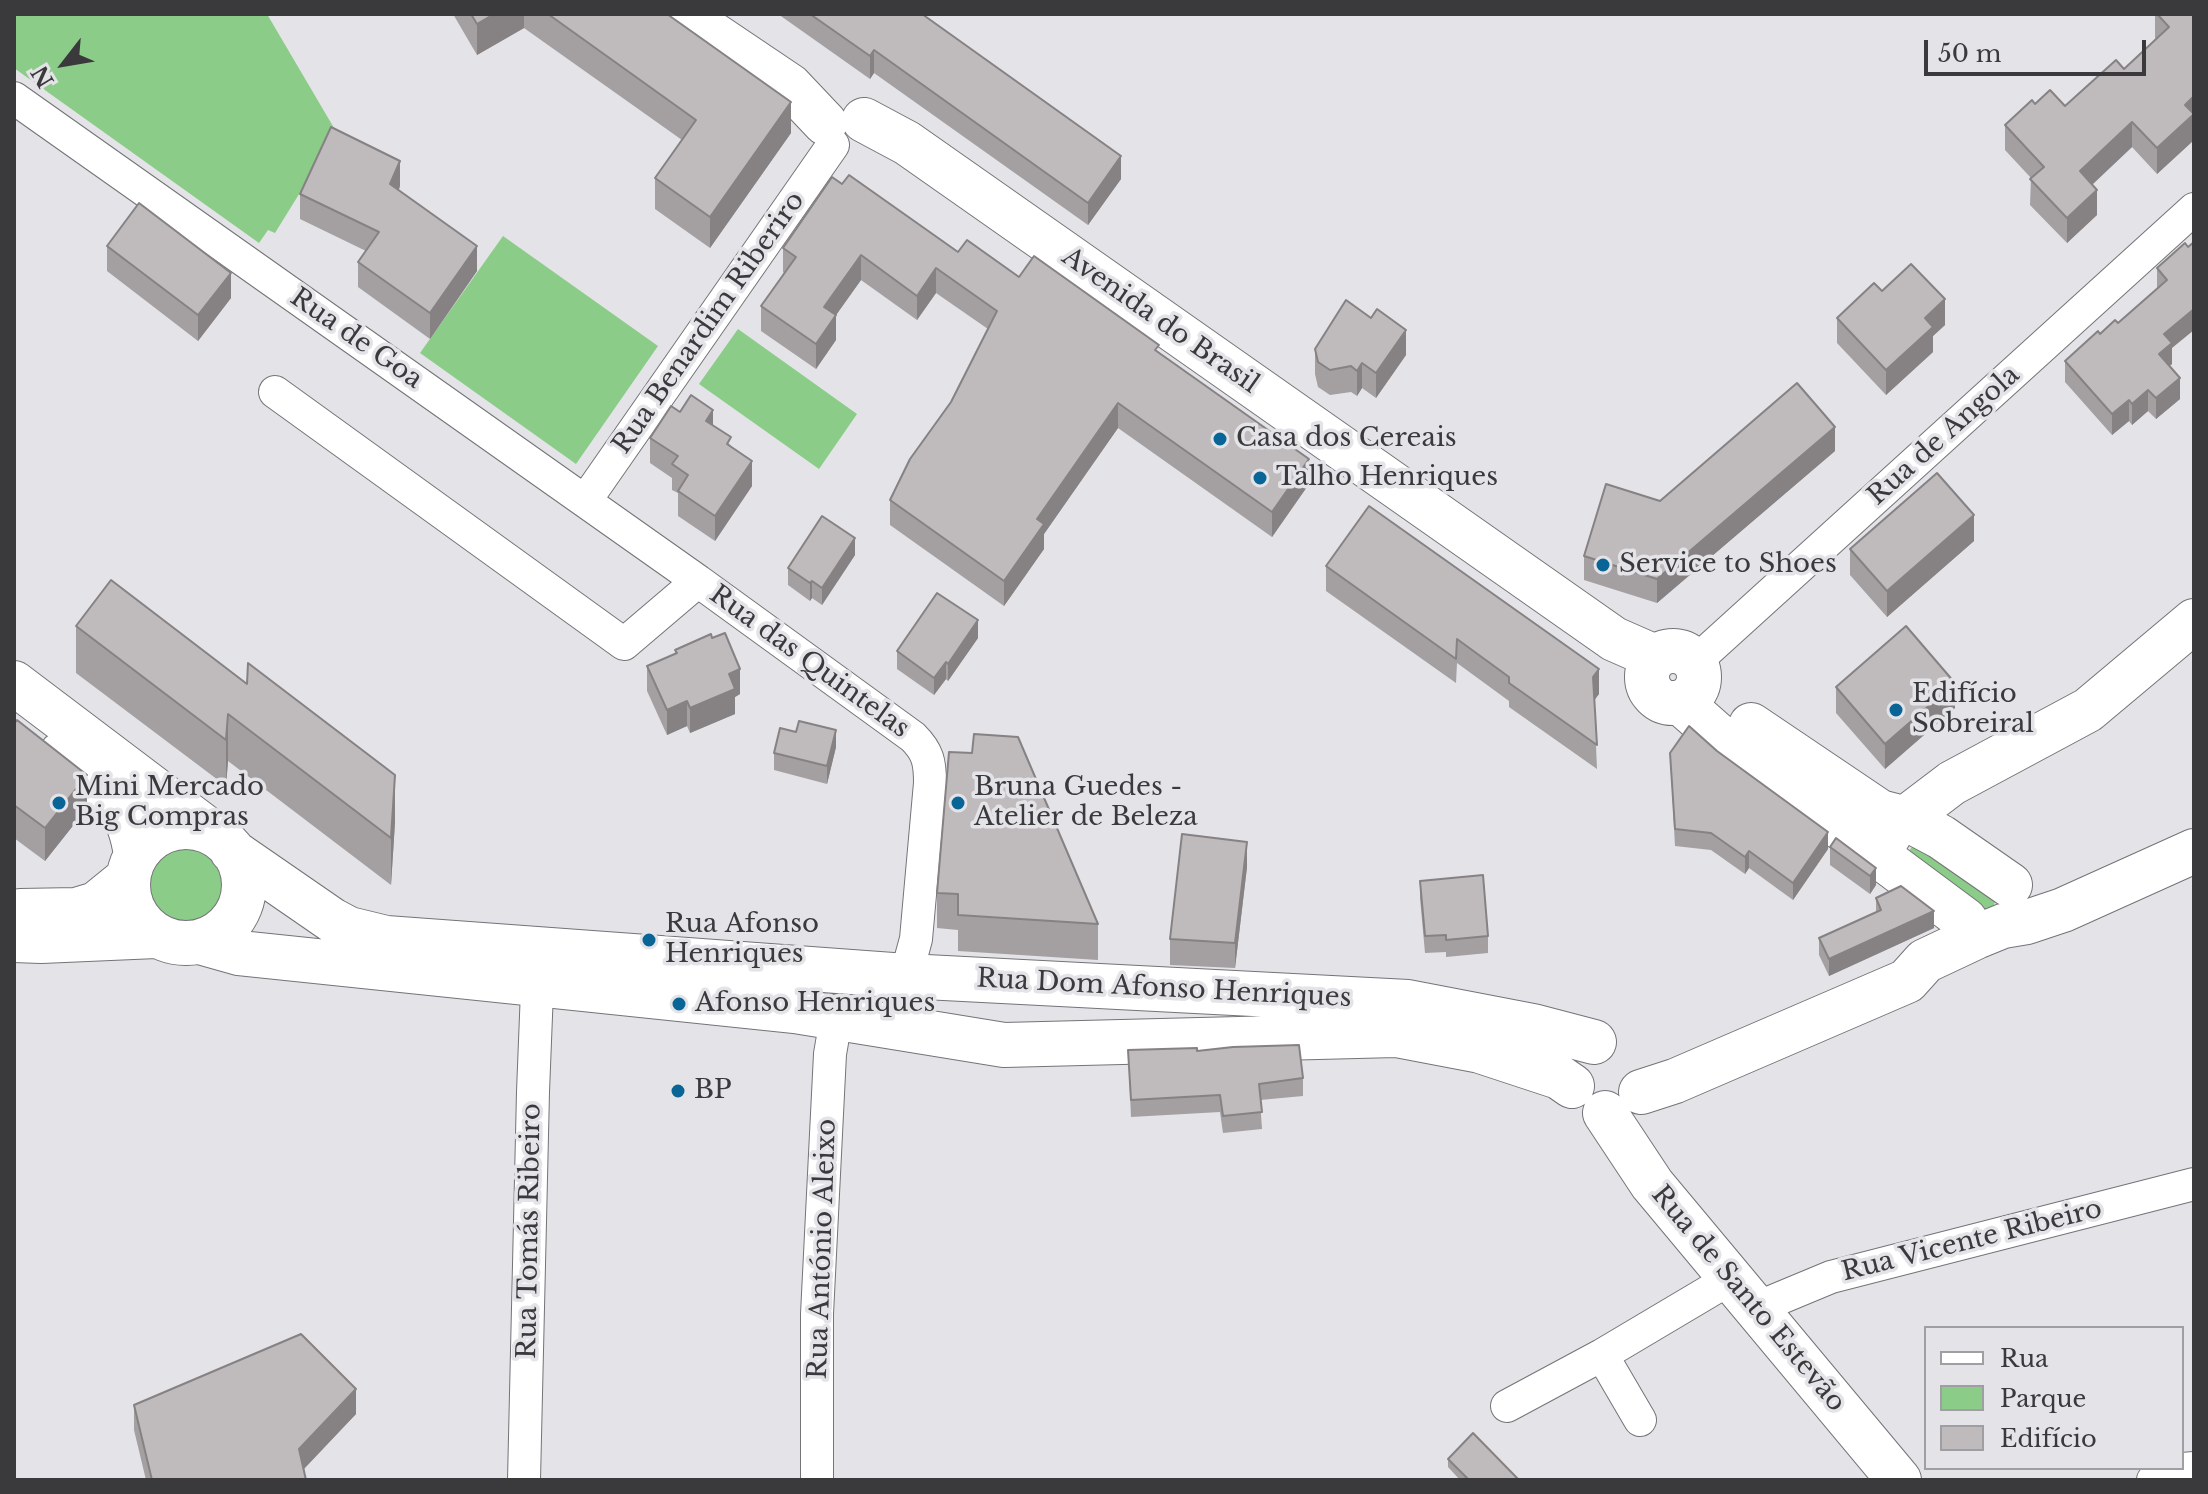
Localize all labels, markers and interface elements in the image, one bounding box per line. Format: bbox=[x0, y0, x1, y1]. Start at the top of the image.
north arrow bbox=[24, 24, 104, 104]
scale bar bbox=[1928, 24, 2150, 74]
text: 50 m bbox=[1938, 39, 2001, 68]
text: N bbox=[26, 61, 60, 92]
street label: Rua Benardim Riberiro bbox=[607, 186, 811, 460]
street label: Avenida do Brasil bbox=[1056, 241, 1264, 401]
street label: Rua de Goa bbox=[284, 282, 428, 396]
street label: Rua de Angola bbox=[1862, 360, 2026, 512]
place label: Casa dos Cereais bbox=[1236, 423, 1457, 455]
marker: Casa dos Cereais bbox=[1211, 430, 1229, 448]
place label: Talho Henriques bbox=[1276, 462, 1498, 494]
marker: Talho Henriques bbox=[1251, 469, 1269, 487]
place label: Service to Shoes bbox=[1619, 549, 1837, 581]
marker: Service to Shoes bbox=[1594, 556, 1612, 574]
street label: Rua das Quintelas bbox=[703, 579, 915, 745]
place label: Edifício Sobreiral bbox=[1912, 679, 2034, 740]
marker: Edifício Sobreiral bbox=[1887, 701, 1905, 719]
place label: Mini Mercado Big Compras bbox=[75, 772, 264, 834]
place label: Bruna Guedes - Atelier de Beleza bbox=[974, 772, 1198, 834]
marker: Mini Mercado Big Compras bbox=[50, 794, 68, 812]
marker: Bruna Guedes - Atelier de Beleza bbox=[949, 794, 967, 812]
place label: Rua Afonso Henriques bbox=[665, 909, 819, 970]
marker: Rua Afonso Henriques bbox=[640, 931, 658, 949]
street label: Rua Dom Afonso Henriques bbox=[976, 964, 1352, 1014]
place label: Afonso Henriques bbox=[695, 988, 935, 1020]
marker: Afonso Henriques bbox=[670, 995, 688, 1013]
place label: BP bbox=[694, 1075, 732, 1107]
marker: BP bbox=[669, 1082, 687, 1100]
street label: Rua Tomás Ribeiro bbox=[512, 1103, 548, 1359]
street label: Rua António Aleixo bbox=[803, 1118, 843, 1380]
street label: Rua de Santo Estevão bbox=[1644, 1180, 1852, 1418]
street label: Rua Vicente Ribeiro bbox=[1839, 1194, 2105, 1288]
legend bbox=[1924, 1326, 2184, 1470]
text: Rua bbox=[2000, 1344, 2048, 1373]
text: Parque bbox=[2000, 1384, 2086, 1413]
text: Edifício bbox=[2000, 1424, 2097, 1453]

